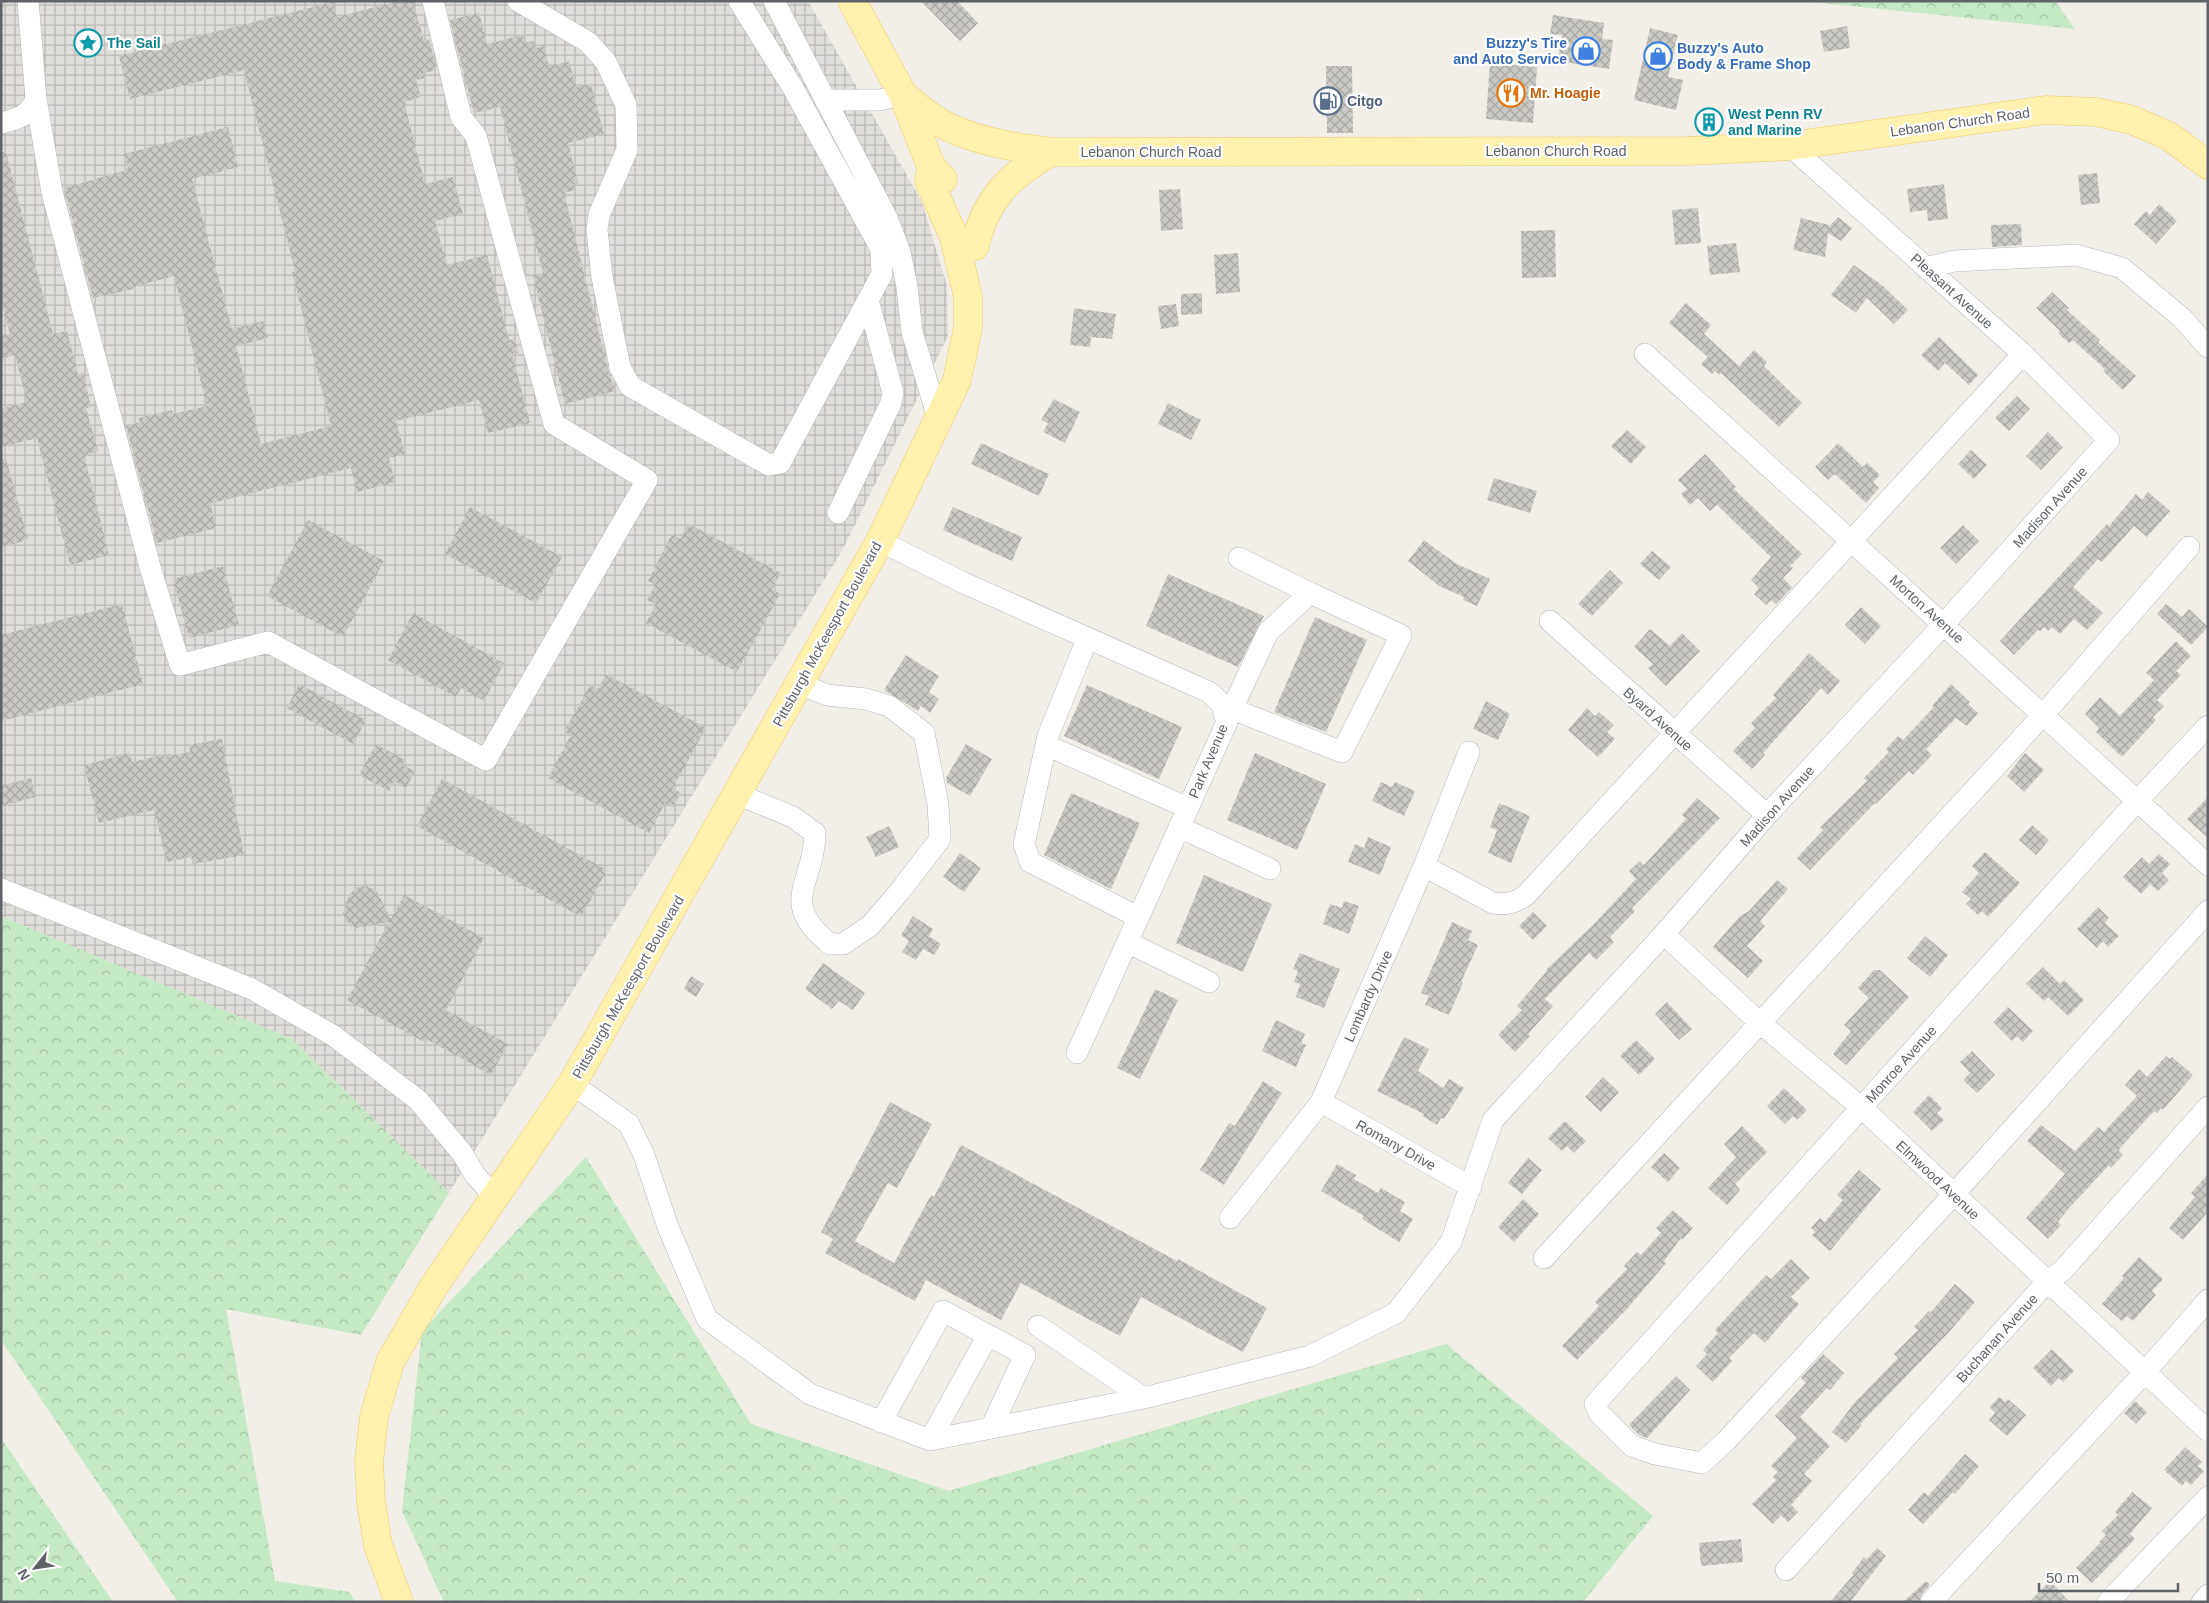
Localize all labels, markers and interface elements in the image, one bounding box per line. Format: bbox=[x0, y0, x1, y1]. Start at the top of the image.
place icon: The Sail bbox=[73, 28, 103, 58]
place label: The Sail bbox=[107, 35, 161, 51]
place label: Buzzy's Tire and Auto Service bbox=[1453, 35, 1567, 67]
shop icon: Buzzy's Tire and Auto Service bbox=[1571, 36, 1601, 66]
place label: Buzzy's Auto Body & Frame Shop bbox=[1677, 40, 1811, 72]
shop icon: Buzzy's Auto Body & Frame Shop bbox=[1643, 41, 1673, 71]
restaurant icon: Mr. Hoagie bbox=[1496, 78, 1526, 108]
place label: Mr. Hoagie bbox=[1530, 85, 1601, 101]
fuel station icon: Citgo bbox=[1313, 86, 1343, 116]
place label: Citgo bbox=[1347, 93, 1383, 109]
street label: Lebanon Church Road bbox=[1889, 104, 2031, 140]
place label: West Penn RV and Marine bbox=[1728, 106, 1823, 138]
building icon: West Penn RV and Marine bbox=[1694, 107, 1724, 137]
street label: Lebanon Church Road bbox=[1486, 143, 1626, 159]
street label: Lebanon Church Road bbox=[1081, 144, 1221, 160]
street label: Pleasant Avenue bbox=[1908, 250, 1996, 332]
street label: Madison Avenue bbox=[2010, 463, 2091, 551]
street label: Pittsburgh McKeesport Boulevard bbox=[769, 539, 885, 729]
street label: Morton Avenue bbox=[1887, 572, 1967, 647]
street label: Byard Avenue bbox=[1620, 684, 1696, 754]
street label: Park Avenue bbox=[1185, 721, 1231, 801]
street label: Madison Avenue bbox=[1737, 762, 1818, 850]
street label: Pittsburgh McKeesport Boulevard bbox=[569, 893, 687, 1081]
street label: Lombardy Drive bbox=[1341, 947, 1395, 1044]
street label: Monroe Avenue bbox=[1862, 1022, 1940, 1106]
street label: Romany Drive bbox=[1353, 1117, 1439, 1174]
street label: Elmwood Avenue bbox=[1893, 1137, 1983, 1223]
street label: Buchanan Avenue bbox=[1953, 1290, 2041, 1385]
north arrow bbox=[10, 1543, 60, 1593]
scale bar bbox=[2039, 1560, 2178, 1592]
text: N bbox=[14, 1566, 33, 1583]
text: 50 m bbox=[2046, 1569, 2079, 1586]

